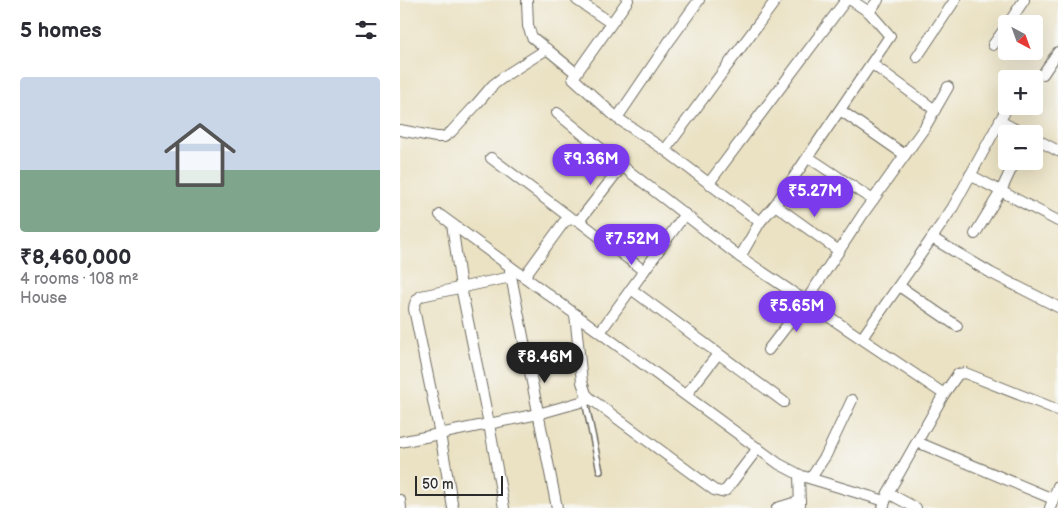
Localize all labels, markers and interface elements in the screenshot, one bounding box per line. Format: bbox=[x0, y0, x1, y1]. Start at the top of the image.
north arrow bbox=[998, 15, 1042, 60]
map controls bbox=[998, 15, 1043, 170]
icon: filters bbox=[352, 16, 380, 44]
text: 5 homes bbox=[20, 18, 102, 43]
button: + bbox=[998, 70, 1043, 115]
icon: home bbox=[155, 110, 245, 200]
button: − bbox=[998, 125, 1043, 170]
pin: ₹9.36M bbox=[550, 144, 632, 186]
text: ₹9.36M bbox=[564, 150, 618, 169]
pin: ₹5.27M bbox=[774, 176, 856, 218]
text: ₹5.27M bbox=[788, 182, 842, 201]
pin: ₹7.52M bbox=[591, 224, 673, 266]
text: ₹7.52M bbox=[605, 230, 659, 249]
text: ₹8,460,000 bbox=[20, 245, 131, 270]
text: 4 rooms · 108 m² bbox=[20, 270, 139, 289]
text: House bbox=[20, 289, 67, 308]
pin: ₹5.65M bbox=[756, 290, 838, 333]
text: ₹5.65M bbox=[770, 297, 824, 316]
pin: ₹8.46M bbox=[504, 342, 586, 384]
text: ₹8.46M bbox=[517, 348, 573, 367]
scale bar bbox=[415, 473, 502, 496]
text: 50 m bbox=[422, 476, 454, 493]

